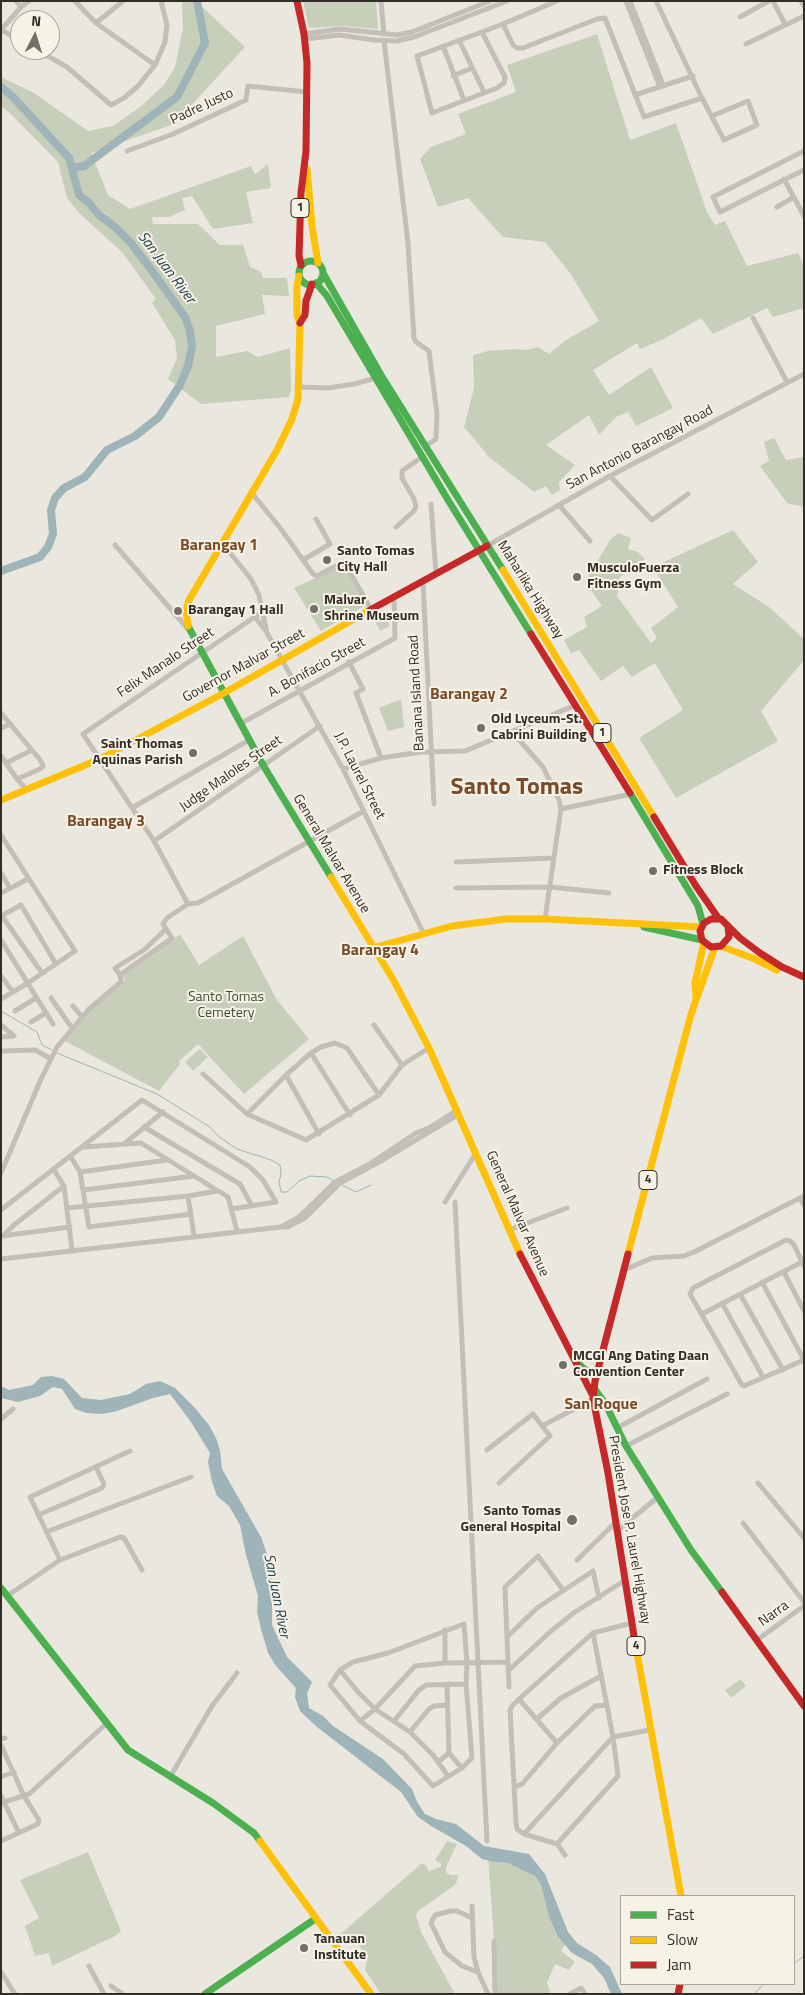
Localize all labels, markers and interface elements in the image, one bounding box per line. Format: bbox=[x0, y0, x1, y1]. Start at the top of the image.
north arrow bbox=[10, 10, 60, 60]
text: N bbox=[31, 10, 42, 31]
street label: Padre Justo bbox=[168, 85, 236, 129]
road number: 1 bbox=[291, 198, 309, 218]
water label: San Juan River bbox=[133, 229, 199, 307]
street label: San Antonio Barangay Road bbox=[564, 402, 716, 494]
district label: Barangay 1 bbox=[180, 536, 258, 556]
street label: Maharlika Highway bbox=[493, 538, 567, 642]
place label: Santo Tomas City Hall bbox=[337, 544, 414, 576]
marker: Santo Tomas City Hall bbox=[321, 554, 333, 566]
place label: MusculoFuerza Fitness Gym bbox=[587, 561, 679, 594]
marker: MusculoFuerza Fitness Gym bbox=[571, 571, 583, 583]
place label: Malvar Shrine Museum bbox=[324, 593, 419, 626]
place label: Barangay 1 Hall bbox=[188, 603, 284, 619]
marker: Malvar Shrine Museum bbox=[308, 603, 320, 615]
marker: Barangay 1 Hall bbox=[172, 605, 184, 617]
street label: Felix Manalo Street bbox=[114, 624, 218, 702]
street label: Governor Malvar Street bbox=[180, 625, 308, 707]
street label: A. Bonifacio Street bbox=[266, 634, 368, 702]
street label: Banana Island Road bbox=[406, 634, 428, 752]
district label: Barangay 2 bbox=[430, 685, 508, 705]
place label: Old Lyceum-St. Cabrini Building bbox=[491, 712, 587, 744]
marker: Old Lyceum-St. Cabrini Building bbox=[475, 722, 487, 734]
road number: 1 bbox=[593, 724, 611, 742]
street label: J.P. Laurel Street bbox=[330, 730, 388, 822]
street label: Judge Maloles Street bbox=[176, 732, 286, 816]
place label: Saint Thomas Aquinas Parish bbox=[93, 737, 183, 770]
marker: Saint Thomas Aquinas Parish bbox=[187, 747, 199, 759]
district label: Santo Tomas bbox=[451, 774, 583, 802]
street label: General Malvar Avenue bbox=[289, 791, 373, 917]
district label: Barangay 3 bbox=[67, 812, 145, 832]
place label: Fitness Block bbox=[663, 863, 744, 879]
marker: Fitness Block bbox=[647, 865, 659, 877]
district label: Barangay 4 bbox=[341, 941, 419, 961]
park label: Santo Tomas Cemetery bbox=[188, 990, 264, 1022]
street label: General Malvar Avenue bbox=[482, 1149, 552, 1279]
road number: 4 bbox=[639, 1170, 657, 1190]
place label: MCGI Ang Dating Daan Convention Center bbox=[573, 1349, 709, 1381]
marker: MCGI Ang Dating Daan Convention Center bbox=[557, 1359, 569, 1371]
district label: San Roque bbox=[564, 1395, 638, 1415]
street label: President Jose P. Laurel Highway bbox=[604, 1434, 654, 1626]
place label: Santo Tomas General Hospital bbox=[460, 1504, 561, 1536]
marker: Santo Tomas General Hospital bbox=[565, 1513, 579, 1527]
water label: San Juan River bbox=[259, 1552, 293, 1640]
street label: Narra bbox=[756, 1597, 792, 1631]
road number: 4 bbox=[627, 1636, 645, 1655]
legend bbox=[620, 1895, 795, 1985]
text: Fast bbox=[667, 1903, 694, 1926]
text: Slow bbox=[667, 1928, 698, 1951]
place label: Tanauan Institute bbox=[314, 1932, 366, 1964]
marker: Tanauan Institute bbox=[298, 1942, 310, 1954]
text: Jam bbox=[667, 1953, 691, 1976]

